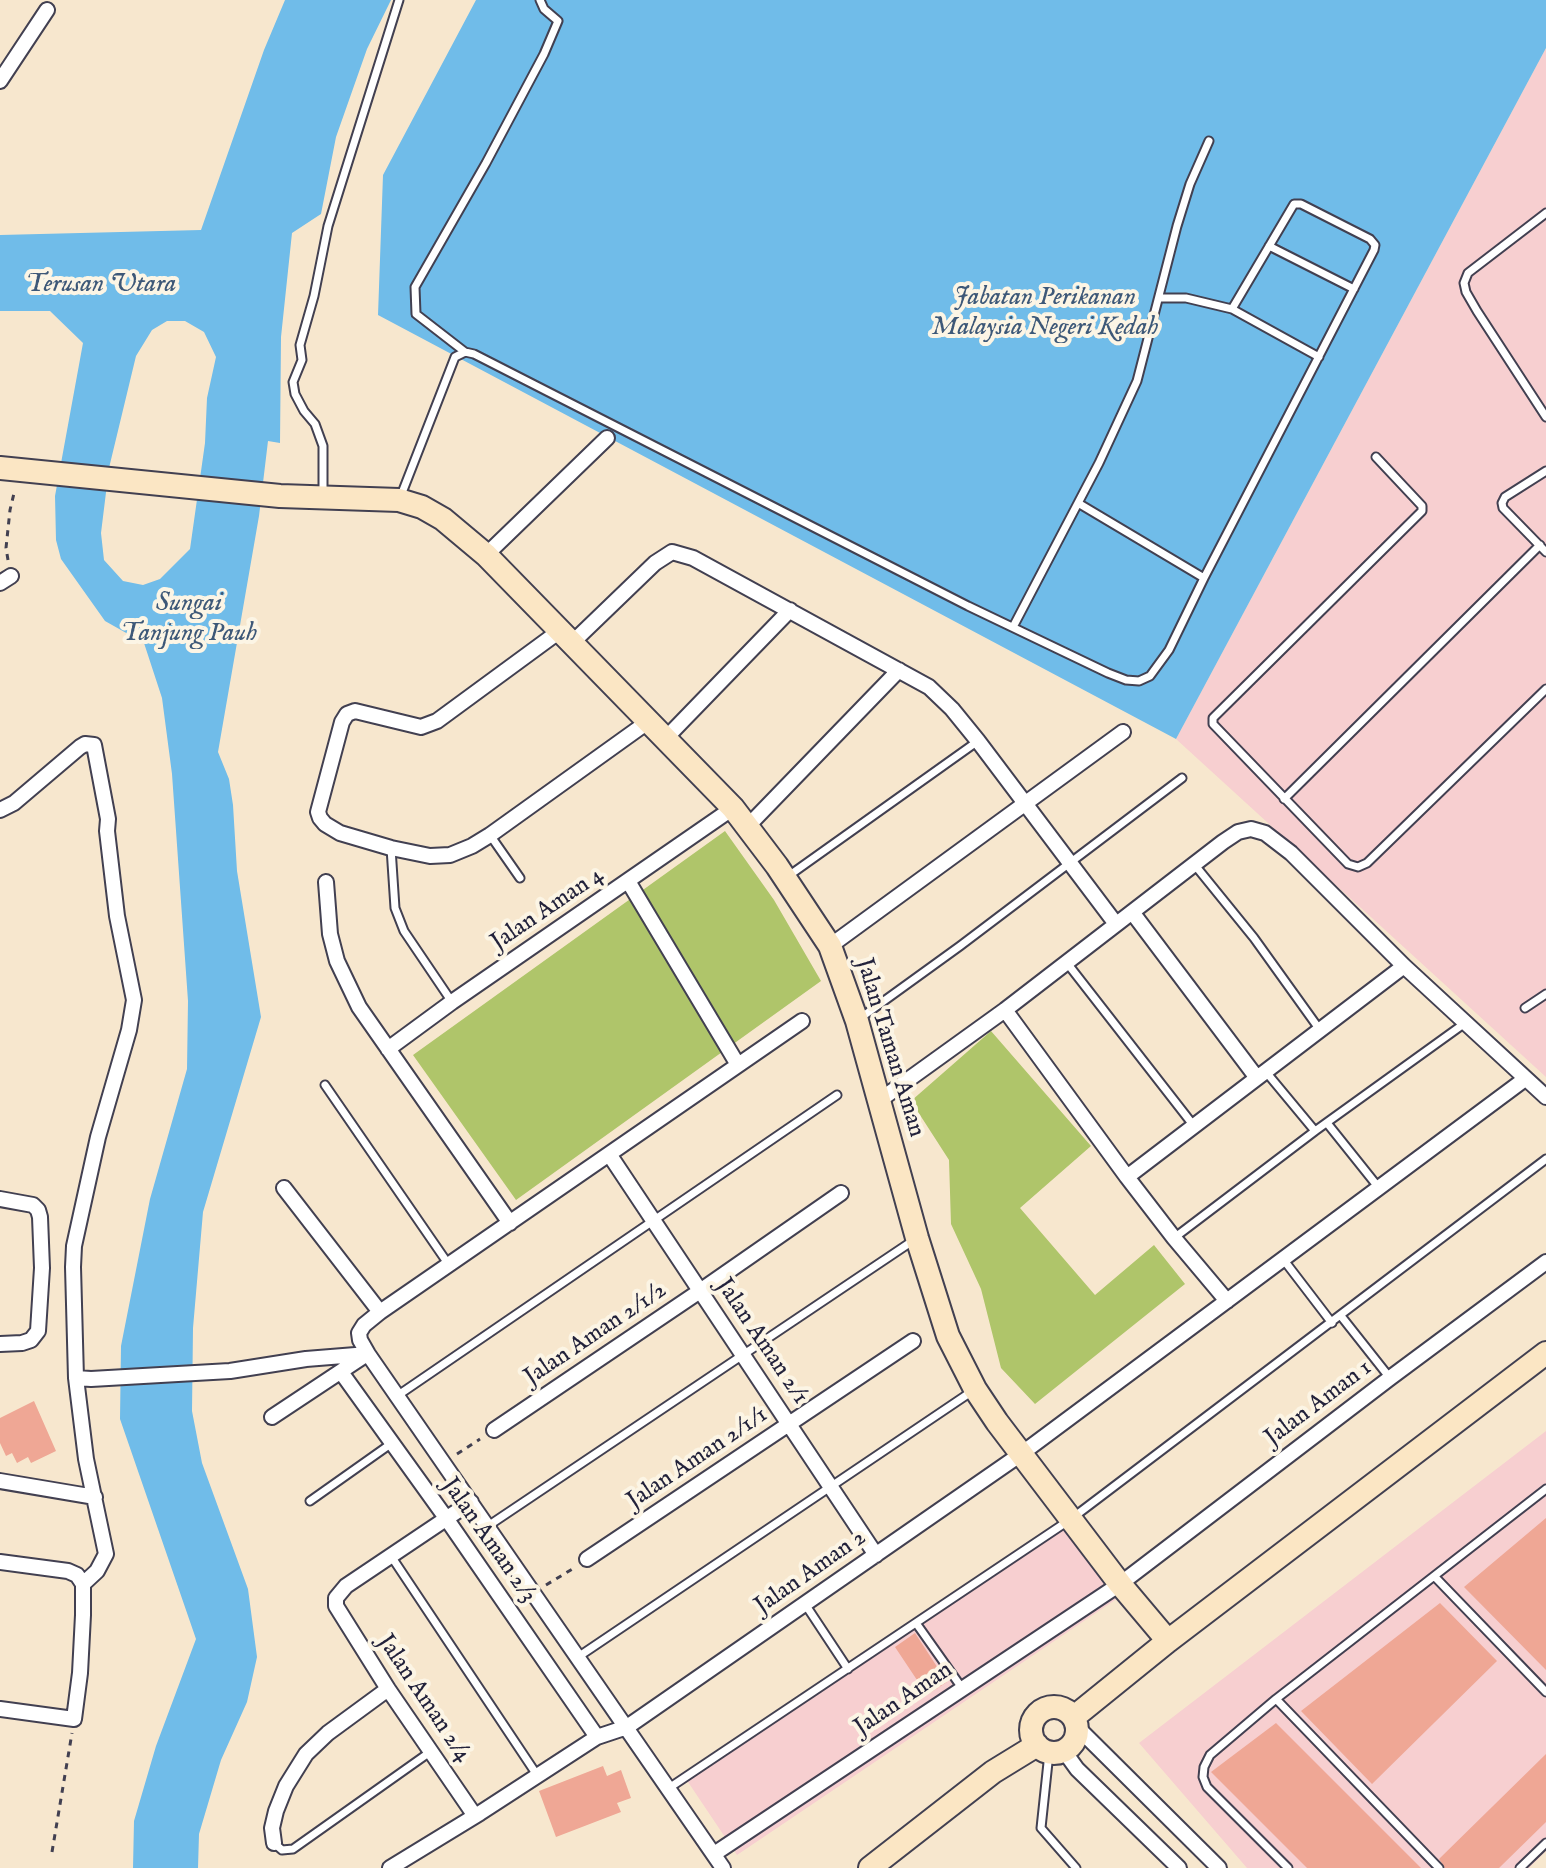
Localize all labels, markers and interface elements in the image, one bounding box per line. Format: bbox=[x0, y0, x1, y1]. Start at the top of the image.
water label: Terusan Utara bbox=[26, 270, 176, 302]
water label: Jabatan Perikanan Malaysia Negeri Kedah bbox=[931, 283, 1159, 344]
water label: Sungai Tanjung Pauh bbox=[121, 589, 257, 650]
street label: Jalan Aman 4 bbox=[486, 862, 610, 958]
street label: Jalan Taman Aman bbox=[848, 955, 930, 1141]
street label: Jalan Aman 2/1 bbox=[708, 1273, 814, 1411]
street label: Jalan Aman 2/1/2 bbox=[519, 1277, 673, 1393]
street label: Jalan Aman 1 bbox=[1260, 1354, 1378, 1454]
street label: Jalan Aman 2/1/1 bbox=[622, 1401, 774, 1517]
street label: Jalan Aman 2/3 bbox=[434, 1473, 542, 1609]
street label: Jalan Aman 2 bbox=[750, 1524, 872, 1622]
street label: Jalan Aman 2/4 bbox=[370, 1630, 476, 1768]
street label: Jalan Aman bbox=[849, 1657, 959, 1743]

